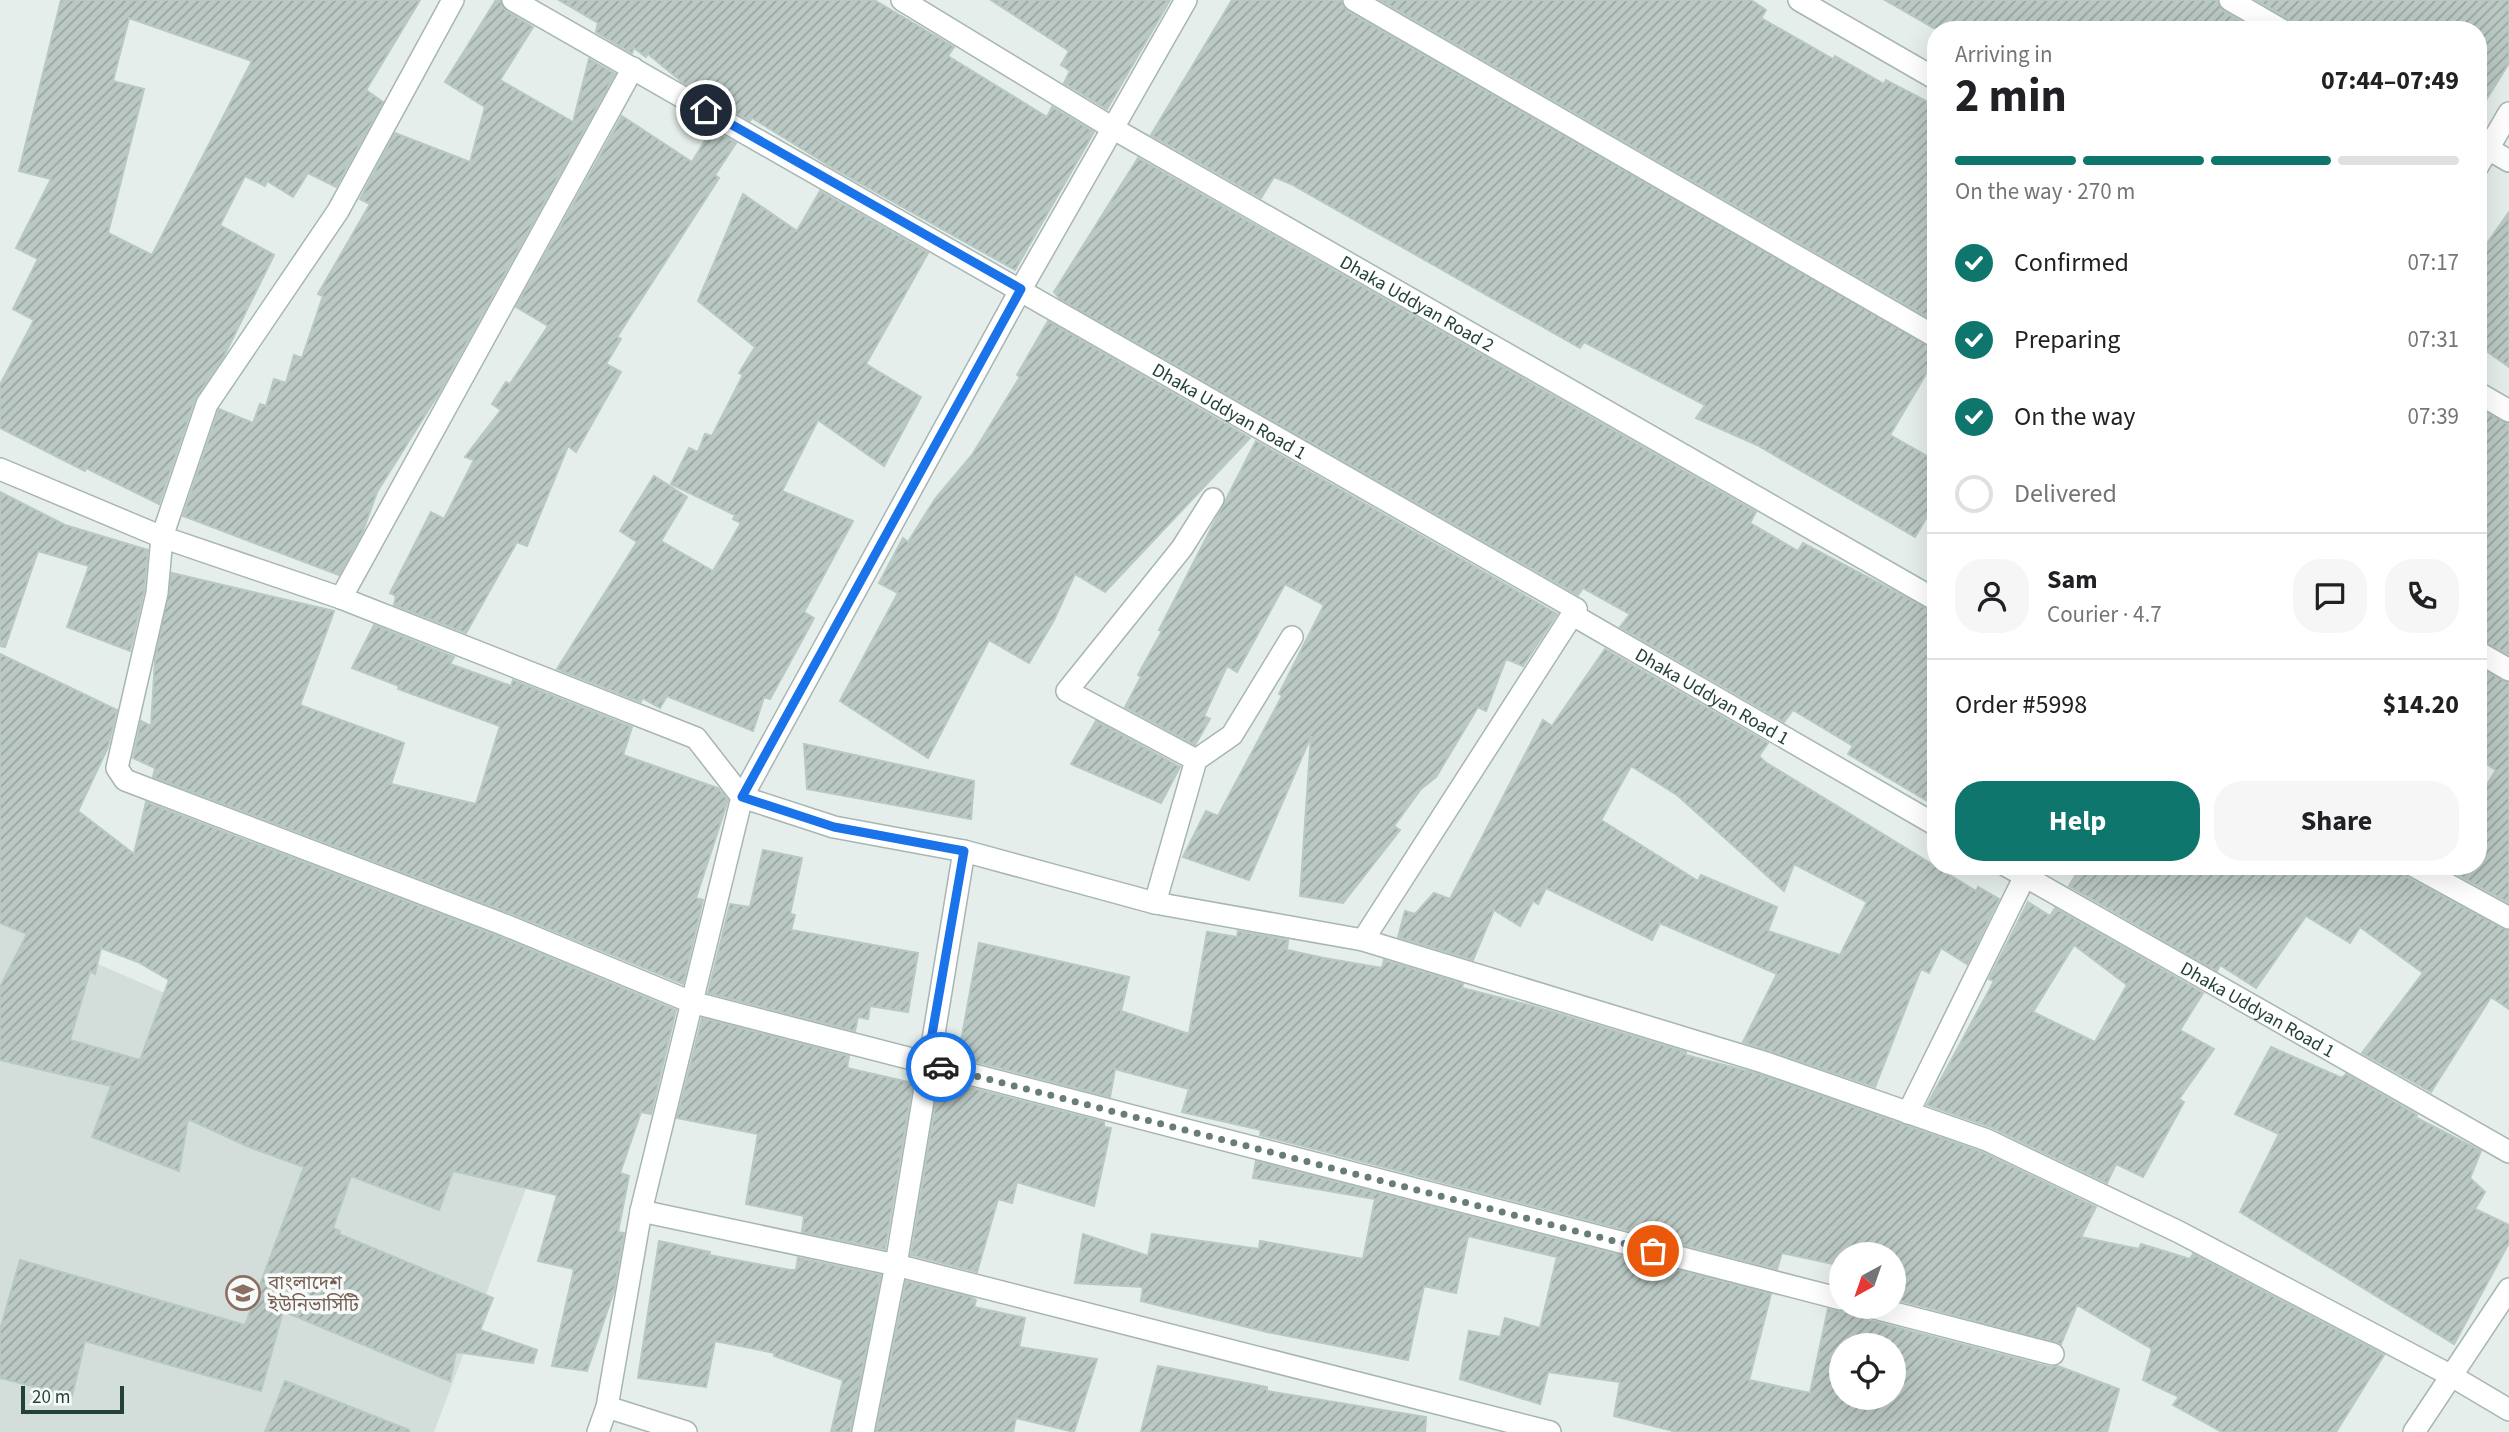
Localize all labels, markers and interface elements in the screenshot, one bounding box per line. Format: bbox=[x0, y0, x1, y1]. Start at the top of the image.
text: Arriving in bbox=[1955, 38, 2053, 71]
text: 07:44–07:49 bbox=[2321, 62, 2459, 99]
text: 2 min bbox=[1955, 64, 2067, 129]
pin bbox=[676, 80, 736, 140]
icon: home bbox=[687, 91, 725, 129]
text: On the way · 270 m bbox=[1955, 175, 2135, 208]
icon: check bbox=[1955, 244, 1993, 282]
text: Confirmed bbox=[2014, 244, 2129, 281]
text: 07:17 bbox=[2408, 246, 2459, 279]
street label: Dhaka Uddyan Road 2 bbox=[1335, 249, 1499, 359]
icon: check bbox=[1955, 321, 1993, 359]
text: Preparing bbox=[2014, 321, 2120, 358]
text: 07:31 bbox=[2408, 323, 2459, 356]
street label: Dhaka Uddyan Road 1 bbox=[1147, 357, 1311, 467]
icon: check bbox=[1955, 398, 1993, 436]
text: On the way bbox=[2014, 398, 2135, 435]
text: 07:39 bbox=[2408, 400, 2459, 433]
text: Delivered bbox=[2014, 475, 2117, 512]
button: person bbox=[1955, 559, 2029, 633]
button: chat bbox=[2293, 559, 2367, 633]
button: phone bbox=[2385, 559, 2459, 633]
text: Sam bbox=[2047, 561, 2097, 598]
text: Courier · 4.7 bbox=[2047, 598, 2162, 631]
street label: Dhaka Uddyan Road 1 bbox=[1630, 642, 1794, 752]
text: Order #5998 bbox=[1955, 686, 2087, 723]
text: $14.20 bbox=[2383, 686, 2459, 723]
button: Help bbox=[1955, 781, 2200, 861]
button: Share bbox=[2214, 781, 2459, 861]
street label: Dhaka Uddyan Road 1 bbox=[2175, 956, 2340, 1065]
courier bbox=[906, 1032, 976, 1102]
icon: car bbox=[922, 1048, 960, 1086]
pin bbox=[1623, 1221, 1683, 1281]
icon: bag bbox=[1634, 1232, 1672, 1270]
north arrow bbox=[1829, 1242, 1906, 1320]
map controls bbox=[1829, 1242, 1906, 1410]
place label: বাংলাদেশ ইউনিভার্সিটি bbox=[267, 1270, 359, 1319]
school or university icon: বাংলাদেশ ইউনিভার্সিটি bbox=[224, 1274, 262, 1312]
button: locate bbox=[1829, 1333, 1906, 1410]
scale bar bbox=[21, 1383, 124, 1415]
text: 20 m bbox=[32, 1384, 70, 1411]

